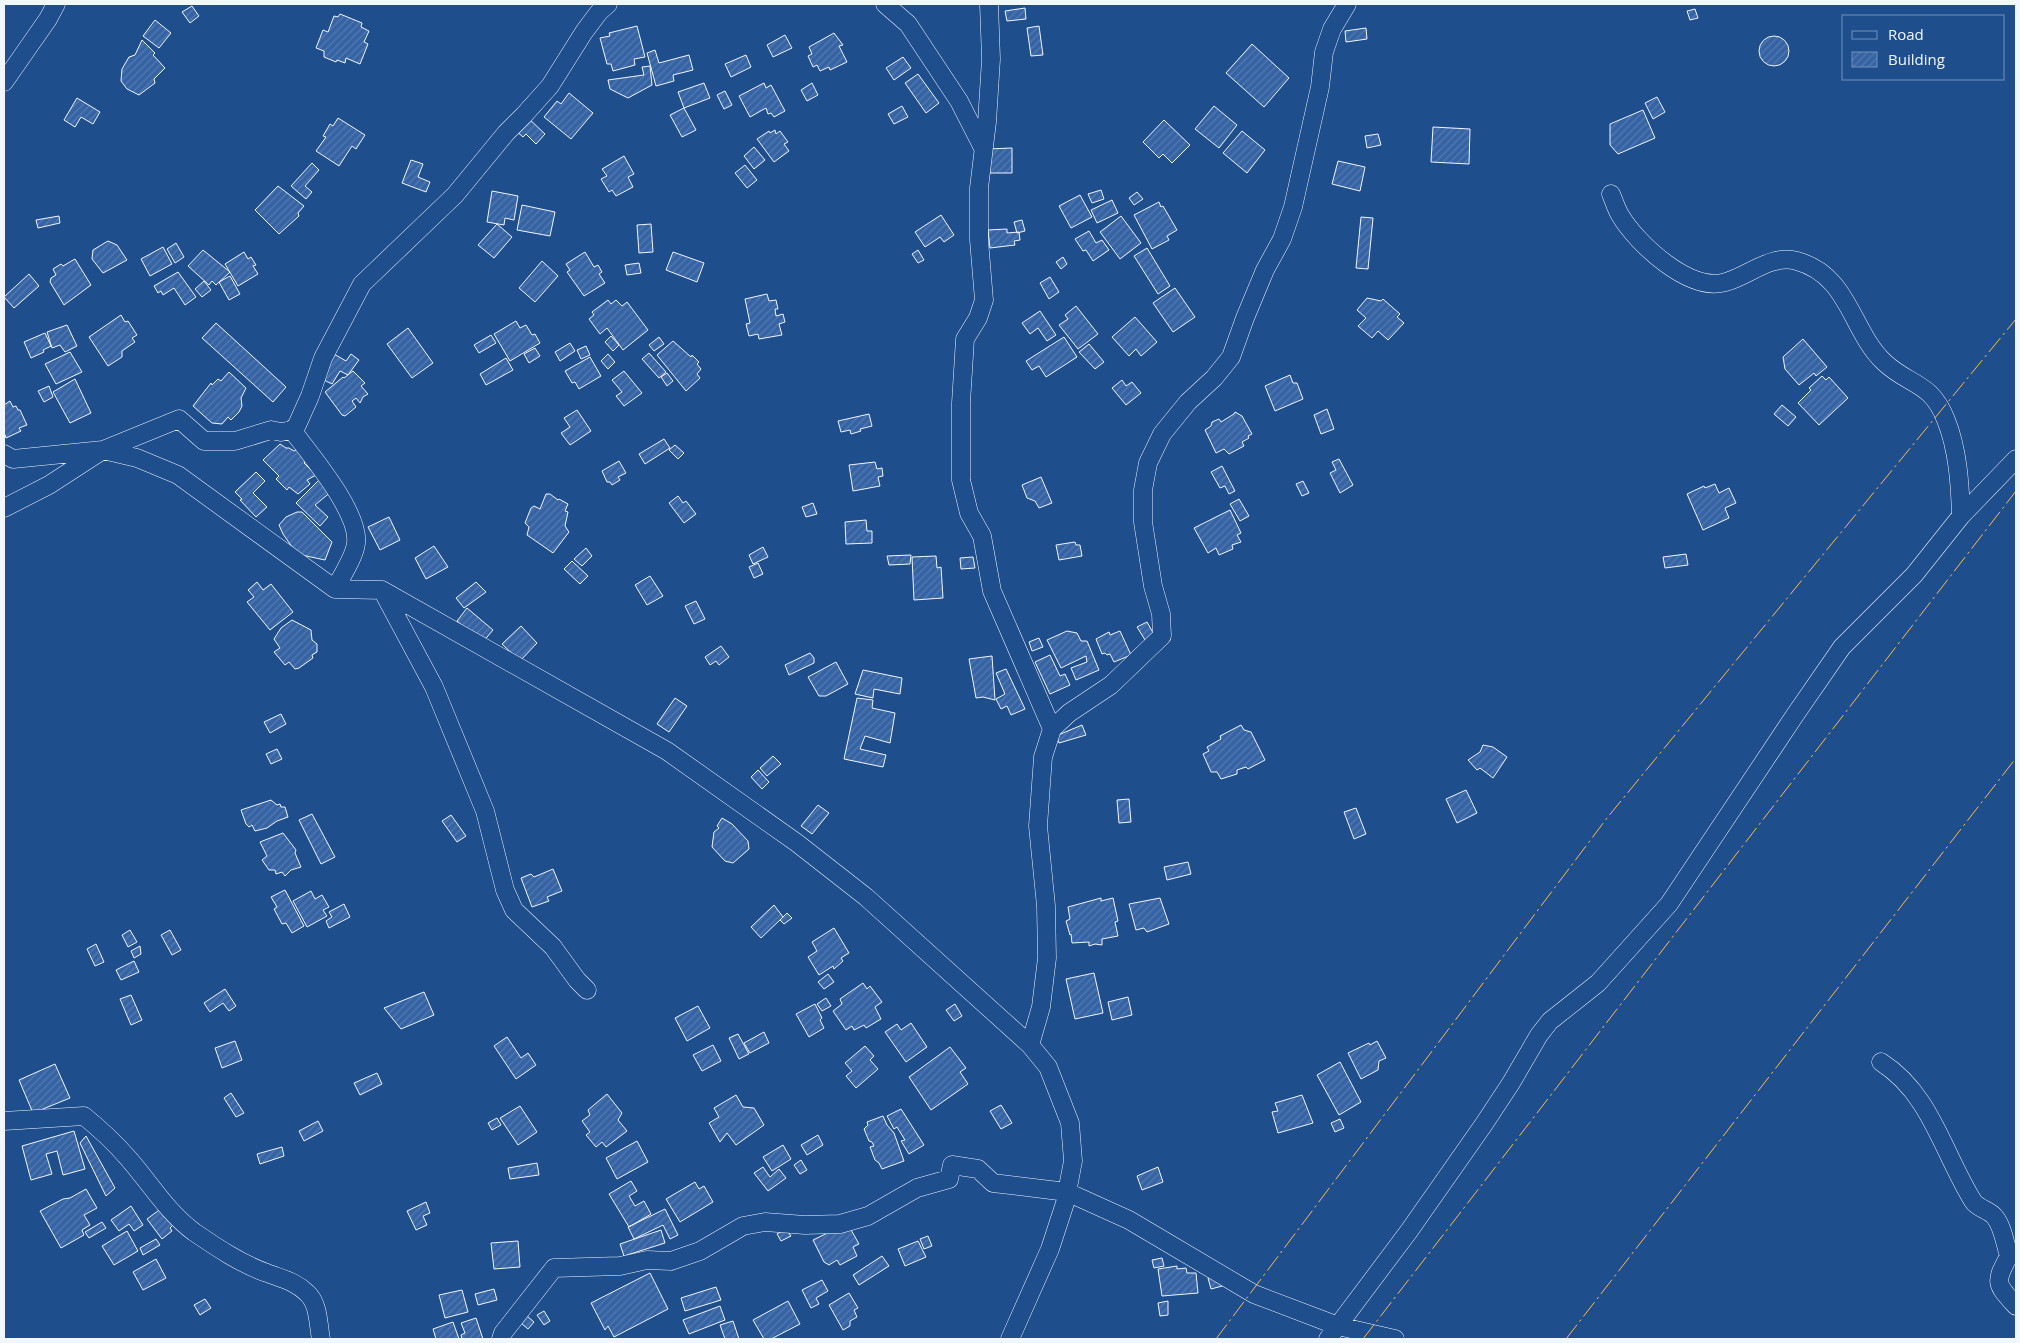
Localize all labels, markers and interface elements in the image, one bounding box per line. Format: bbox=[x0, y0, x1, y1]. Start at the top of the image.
legend bbox=[1842, 15, 2005, 80]
text: Road bbox=[1888, 24, 1924, 44]
text: Building bbox=[1888, 49, 1945, 69]

